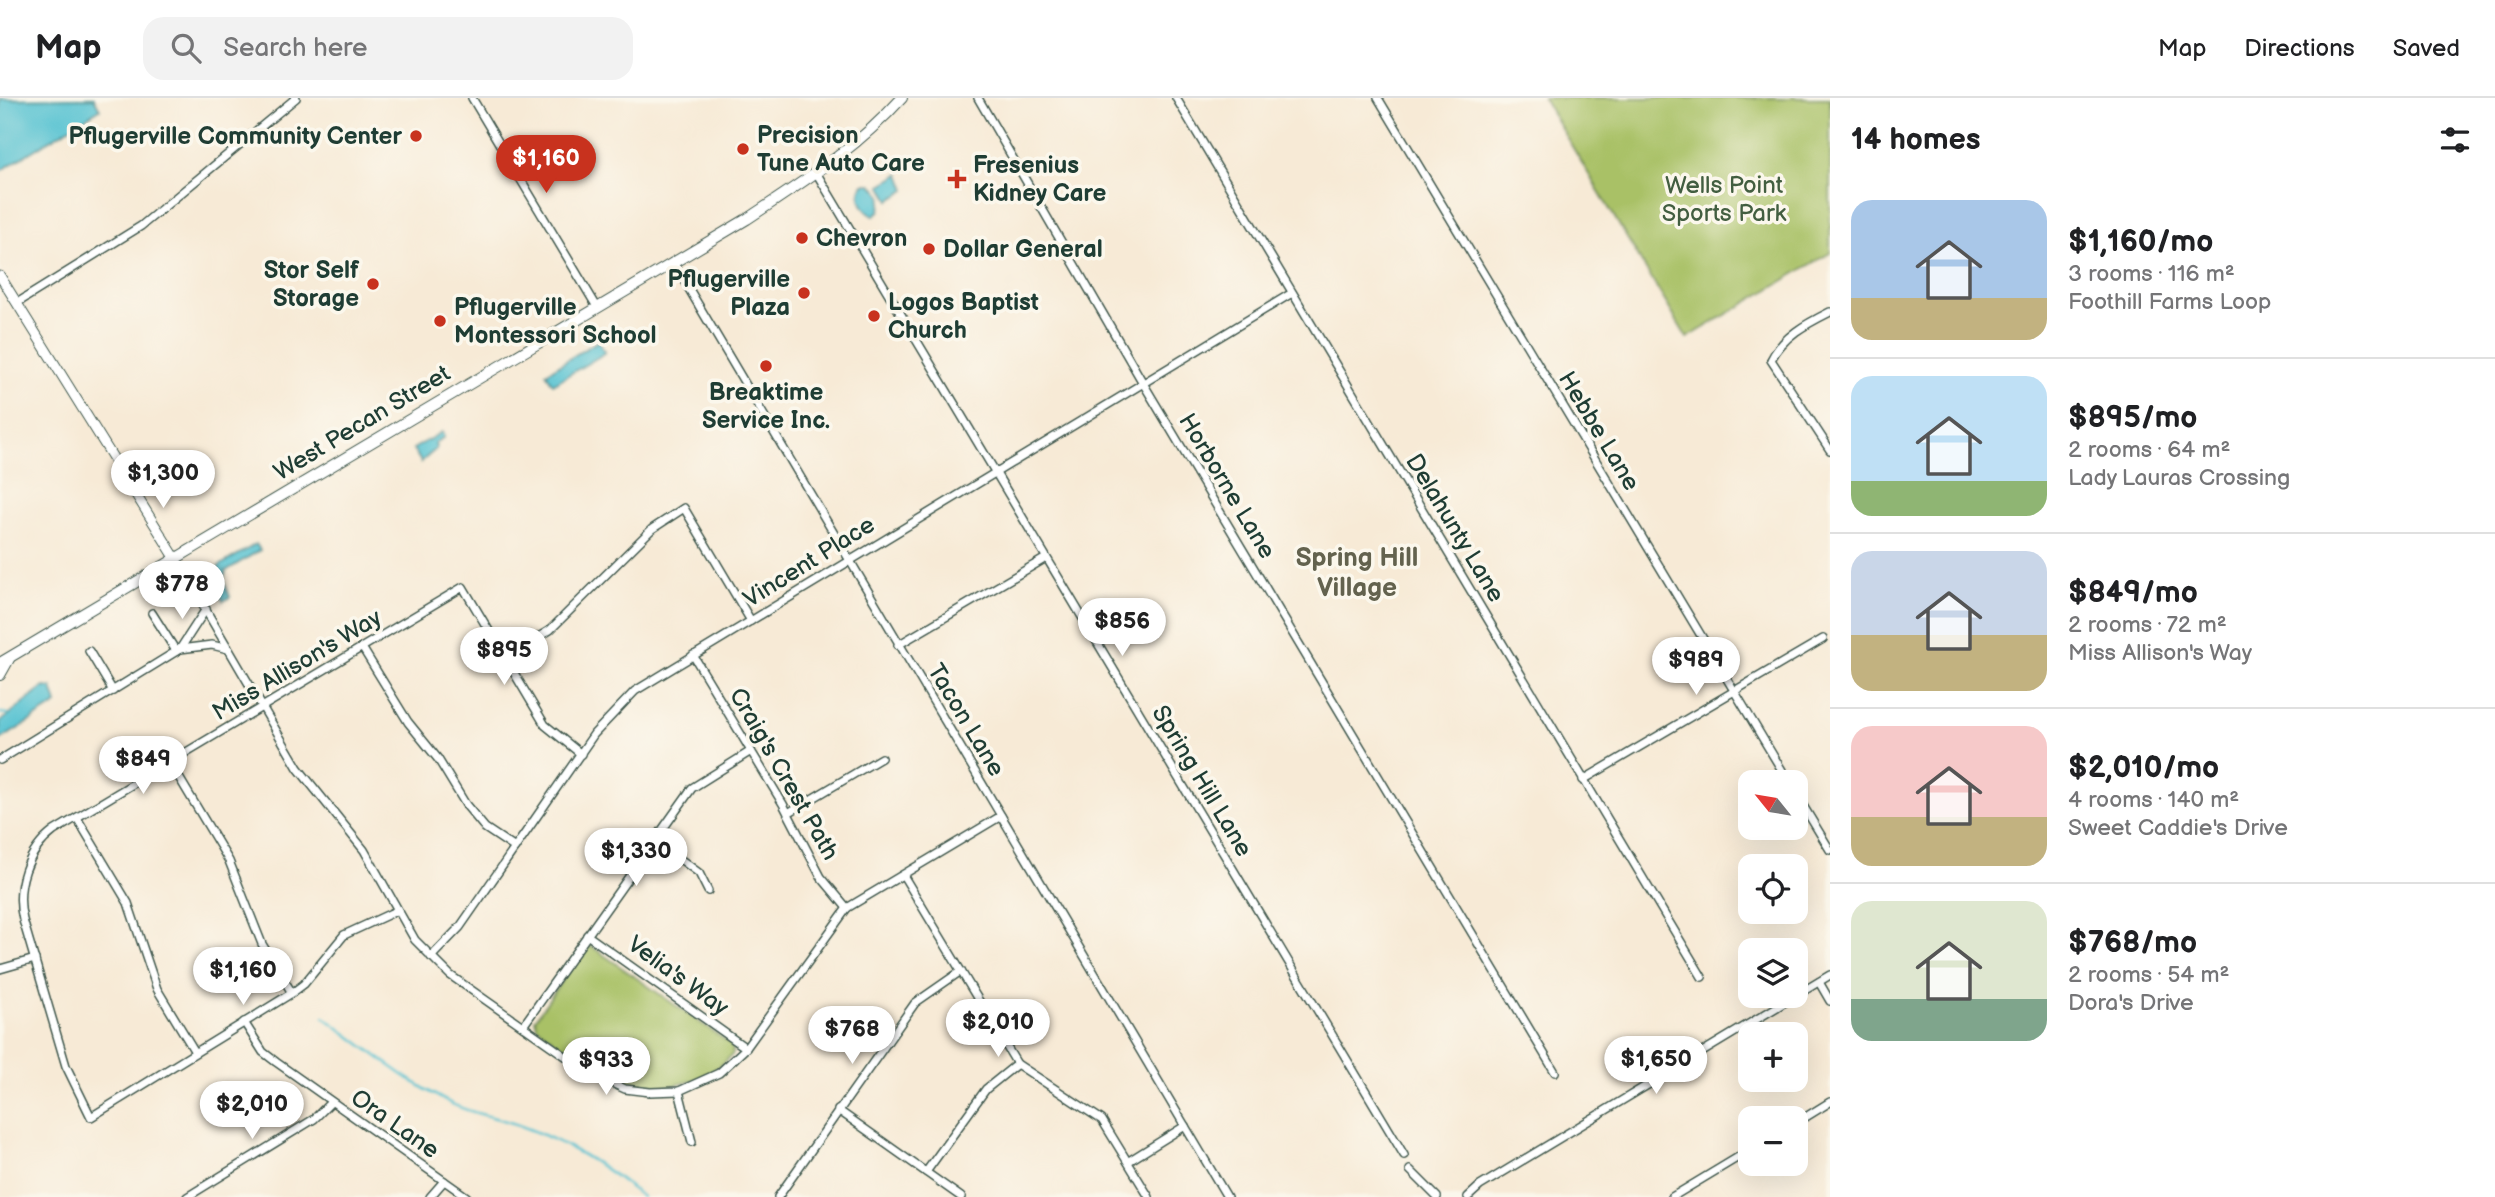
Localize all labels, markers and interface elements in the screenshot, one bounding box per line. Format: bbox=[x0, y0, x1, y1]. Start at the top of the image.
search box bbox=[143, 17, 633, 80]
text: Map bbox=[35, 28, 101, 68]
icon: search bbox=[167, 29, 205, 67]
text: Search here bbox=[223, 33, 367, 64]
text: Map bbox=[2158, 34, 2206, 63]
text: Directions bbox=[2244, 34, 2355, 63]
text: Saved bbox=[2393, 34, 2460, 63]
place label: Precision Tune Auto Care bbox=[757, 121, 925, 178]
icon: filters bbox=[2436, 121, 2474, 159]
place label: Pflugerville Community Center bbox=[69, 122, 402, 151]
text: 14 homes bbox=[1851, 122, 1980, 158]
marker: Pflugerville Community Center bbox=[408, 128, 424, 144]
pin: $1,160 bbox=[489, 136, 603, 195]
marker: Precision Tune Auto Care bbox=[735, 141, 751, 157]
text: $1,160 bbox=[512, 144, 580, 172]
place label: Fresenius Kidney Care bbox=[973, 151, 1106, 208]
marker: Fresenius Kidney Care bbox=[947, 169, 967, 189]
park label: Wells Point Sports Park bbox=[1662, 171, 1787, 228]
place label: Chevron bbox=[816, 224, 907, 253]
text: $1,160/mo bbox=[2068, 224, 2213, 260]
icon: home bbox=[1907, 228, 1991, 312]
marker: Chevron bbox=[794, 230, 810, 246]
place label: Dollar General bbox=[943, 235, 1103, 264]
marker: Dollar General bbox=[921, 241, 937, 257]
place label: Stor Self Storage bbox=[264, 256, 360, 313]
text: 3 rooms · 116 m² bbox=[2068, 260, 2235, 288]
place label: Pflugerville Plaza bbox=[667, 265, 790, 322]
marker: Stor Self Storage bbox=[365, 276, 381, 292]
marker: Pflugerville Plaza bbox=[796, 285, 812, 301]
place label: Logos Baptist Church bbox=[888, 288, 1039, 345]
text: Foothill Farms Loop bbox=[2068, 288, 2271, 316]
place label: Pflugerville Montessori School bbox=[454, 293, 657, 350]
marker: Logos Baptist Church bbox=[866, 308, 882, 324]
marker: Pflugerville Montessori School bbox=[432, 313, 448, 329]
marker: Breaktime Service Inc. bbox=[758, 358, 774, 374]
street label: West Pecan Street bbox=[269, 359, 456, 487]
street label: Hebbe Lane bbox=[1552, 366, 1646, 496]
place label: Breaktime Service Inc. bbox=[702, 378, 830, 435]
text: $895/mo bbox=[2068, 400, 2197, 436]
icon: home bbox=[1907, 404, 1991, 488]
street label: Horborne Lane bbox=[1172, 408, 1282, 564]
text: 2 rooms · 64 m² bbox=[2068, 436, 2230, 464]
street label: Delahunty Lane bbox=[1399, 449, 1511, 607]
pin: $1,300 bbox=[106, 450, 220, 510]
text: $1,300 bbox=[127, 459, 199, 487]
text: Lady Lauras Crossing bbox=[2068, 464, 2290, 492]
street label: Vincent Place bbox=[738, 510, 880, 614]
district label: Spring Hill Village bbox=[1296, 543, 1418, 604]
pin: $778 bbox=[141, 561, 223, 621]
text: $778 bbox=[155, 570, 209, 598]
text: $849/mo bbox=[2068, 575, 2198, 611]
icon: home bbox=[1907, 579, 1991, 663]
pin: $856 bbox=[1081, 598, 1163, 658]
street label: Miss Allison's Way bbox=[207, 603, 387, 727]
text: $856 bbox=[1094, 607, 1150, 635]
text: 2 rooms · 72 m² bbox=[2068, 611, 2227, 639]
pin: $895 bbox=[463, 628, 545, 687]
text: $895 bbox=[476, 636, 532, 664]
pin: $989 bbox=[1655, 638, 1737, 697]
text: Miss Allison's Way bbox=[2068, 639, 2252, 667]
text: $989 bbox=[1668, 646, 1724, 674]
street label: Tacon Lane bbox=[921, 658, 1011, 782]
street label: Craig's Crest Path bbox=[723, 683, 845, 865]
street label: Spring Hill Lane bbox=[1145, 700, 1259, 862]
pin: $849 bbox=[102, 736, 184, 796]
text: $849 bbox=[115, 745, 171, 773]
text: $2,010/mo bbox=[2068, 750, 2219, 786]
icon: home bbox=[1907, 754, 1991, 838]
north arrow bbox=[1738, 770, 1808, 840]
map controls bbox=[1738, 770, 1808, 1176]
text: 4 rooms · 140 m² bbox=[2068, 786, 2239, 814]
text: Sweet Caddie's Drive bbox=[2068, 814, 2288, 842]
pin: $1,330 bbox=[579, 828, 693, 888]
text: $1,330 bbox=[600, 837, 672, 865]
button: locate bbox=[1738, 854, 1808, 924]
text: $768/mo bbox=[2068, 925, 2197, 961]
icon: home bbox=[1907, 929, 1991, 1013]
street label: Velia's Way bbox=[622, 930, 734, 1022]
button: layers bbox=[1738, 938, 1808, 1008]
pin: $1,160 bbox=[186, 948, 300, 1007]
text: $1,160 bbox=[209, 956, 277, 984]
text: 2 rooms · 54 m² bbox=[2068, 961, 2230, 989]
text: Dora's Drive bbox=[2068, 989, 2194, 1017]
pin: $2,010 bbox=[941, 1000, 1055, 1059]
pin: $768 bbox=[811, 1006, 893, 1066]
text: $2,010 bbox=[962, 1008, 1034, 1036]
text: $768 bbox=[824, 1015, 880, 1043]
button: + bbox=[1738, 1022, 1808, 1092]
pin: $1,650 bbox=[1599, 1037, 1713, 1096]
pin: $933 bbox=[565, 1038, 647, 1097]
text: $1,650 bbox=[1620, 1045, 1692, 1073]
text: $933 bbox=[578, 1046, 634, 1074]
pin: $2,010 bbox=[195, 1082, 309, 1141]
street label: Ora Lane bbox=[345, 1083, 445, 1165]
text: $2,010 bbox=[216, 1090, 288, 1118]
button: − bbox=[1738, 1106, 1808, 1176]

